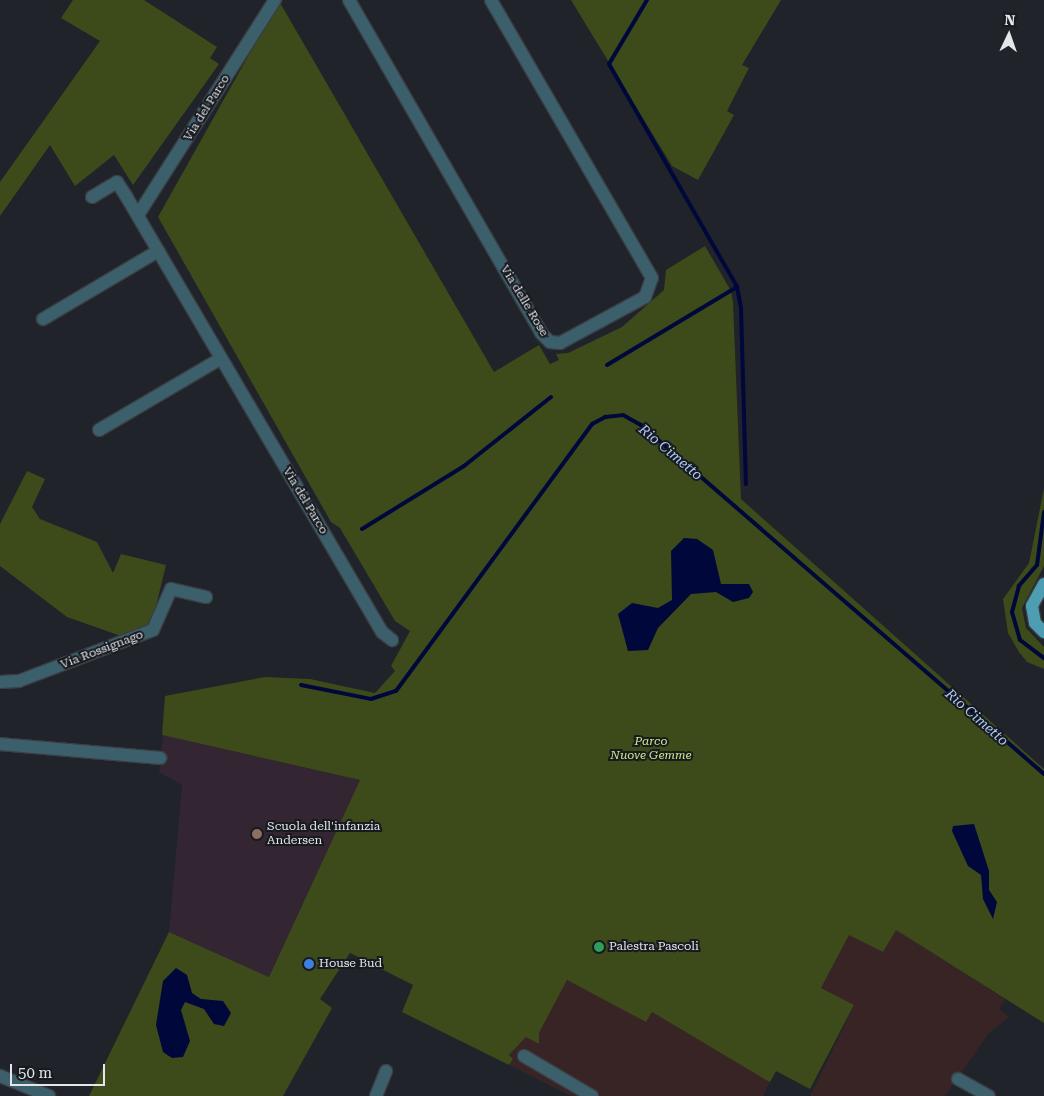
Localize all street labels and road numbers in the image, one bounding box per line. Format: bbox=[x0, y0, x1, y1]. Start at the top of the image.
street label: Via del Parco bbox=[181, 72, 233, 144]
street label: Via delle Rose bbox=[497, 263, 551, 339]
street label: Via del Parco bbox=[279, 465, 331, 537]
street label: Via Rossignago bbox=[59, 628, 145, 672]

